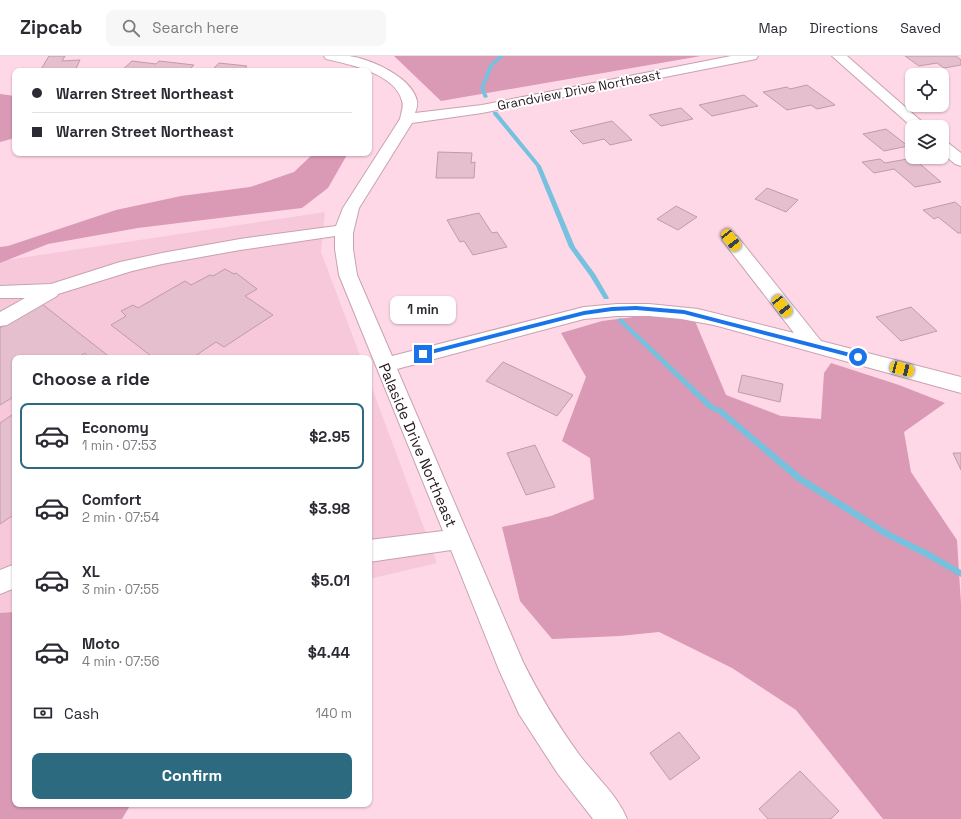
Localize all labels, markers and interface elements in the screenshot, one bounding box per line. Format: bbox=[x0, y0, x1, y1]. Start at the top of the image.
search box bbox=[106, 10, 386, 46]
text: Zipcab bbox=[20, 15, 82, 40]
icon: search bbox=[120, 17, 142, 39]
text: Search here bbox=[152, 18, 239, 37]
text: Map bbox=[758, 19, 788, 37]
text: Directions bbox=[810, 19, 878, 37]
text: Saved bbox=[900, 19, 941, 37]
street label: Grandview Drive Northeast bbox=[496, 66, 662, 114]
map controls bbox=[905, 68, 949, 164]
button: locate bbox=[905, 68, 949, 112]
text: Warren Street Northeast bbox=[56, 84, 234, 103]
button: layers bbox=[905, 120, 949, 164]
text: Warren Street Northeast bbox=[56, 122, 234, 141]
car bbox=[719, 227, 743, 253]
car bbox=[770, 293, 794, 319]
callout: 1 min bbox=[390, 296, 456, 324]
text: 1 min bbox=[407, 301, 439, 318]
route end bbox=[414, 345, 432, 363]
route start bbox=[849, 348, 867, 366]
street label: Palaside Drive Northeast bbox=[375, 360, 461, 530]
car bbox=[889, 360, 915, 378]
text: Choose a ride bbox=[32, 367, 150, 390]
icon: car bbox=[34, 418, 70, 454]
text: Economy bbox=[82, 418, 149, 437]
text: $2.95 bbox=[309, 427, 350, 446]
text: 1 min · 07:53 bbox=[82, 437, 157, 454]
icon: car bbox=[34, 490, 70, 526]
text: Comfort bbox=[82, 490, 142, 509]
text: $3.98 bbox=[309, 499, 350, 518]
text: 2 min · 07:54 bbox=[82, 509, 159, 526]
icon: car bbox=[34, 562, 70, 598]
text: XL bbox=[82, 562, 100, 581]
text: $5.01 bbox=[311, 571, 350, 590]
text: 3 min · 07:55 bbox=[82, 581, 159, 598]
icon: car bbox=[34, 634, 70, 670]
text: Moto bbox=[82, 634, 120, 653]
text: $4.44 bbox=[308, 643, 350, 662]
text: 4 min · 07:56 bbox=[82, 653, 159, 670]
icon: cash bbox=[32, 702, 54, 724]
text: Cash bbox=[64, 704, 99, 723]
text: 140 m bbox=[316, 705, 352, 722]
button: Confirm bbox=[32, 753, 352, 799]

